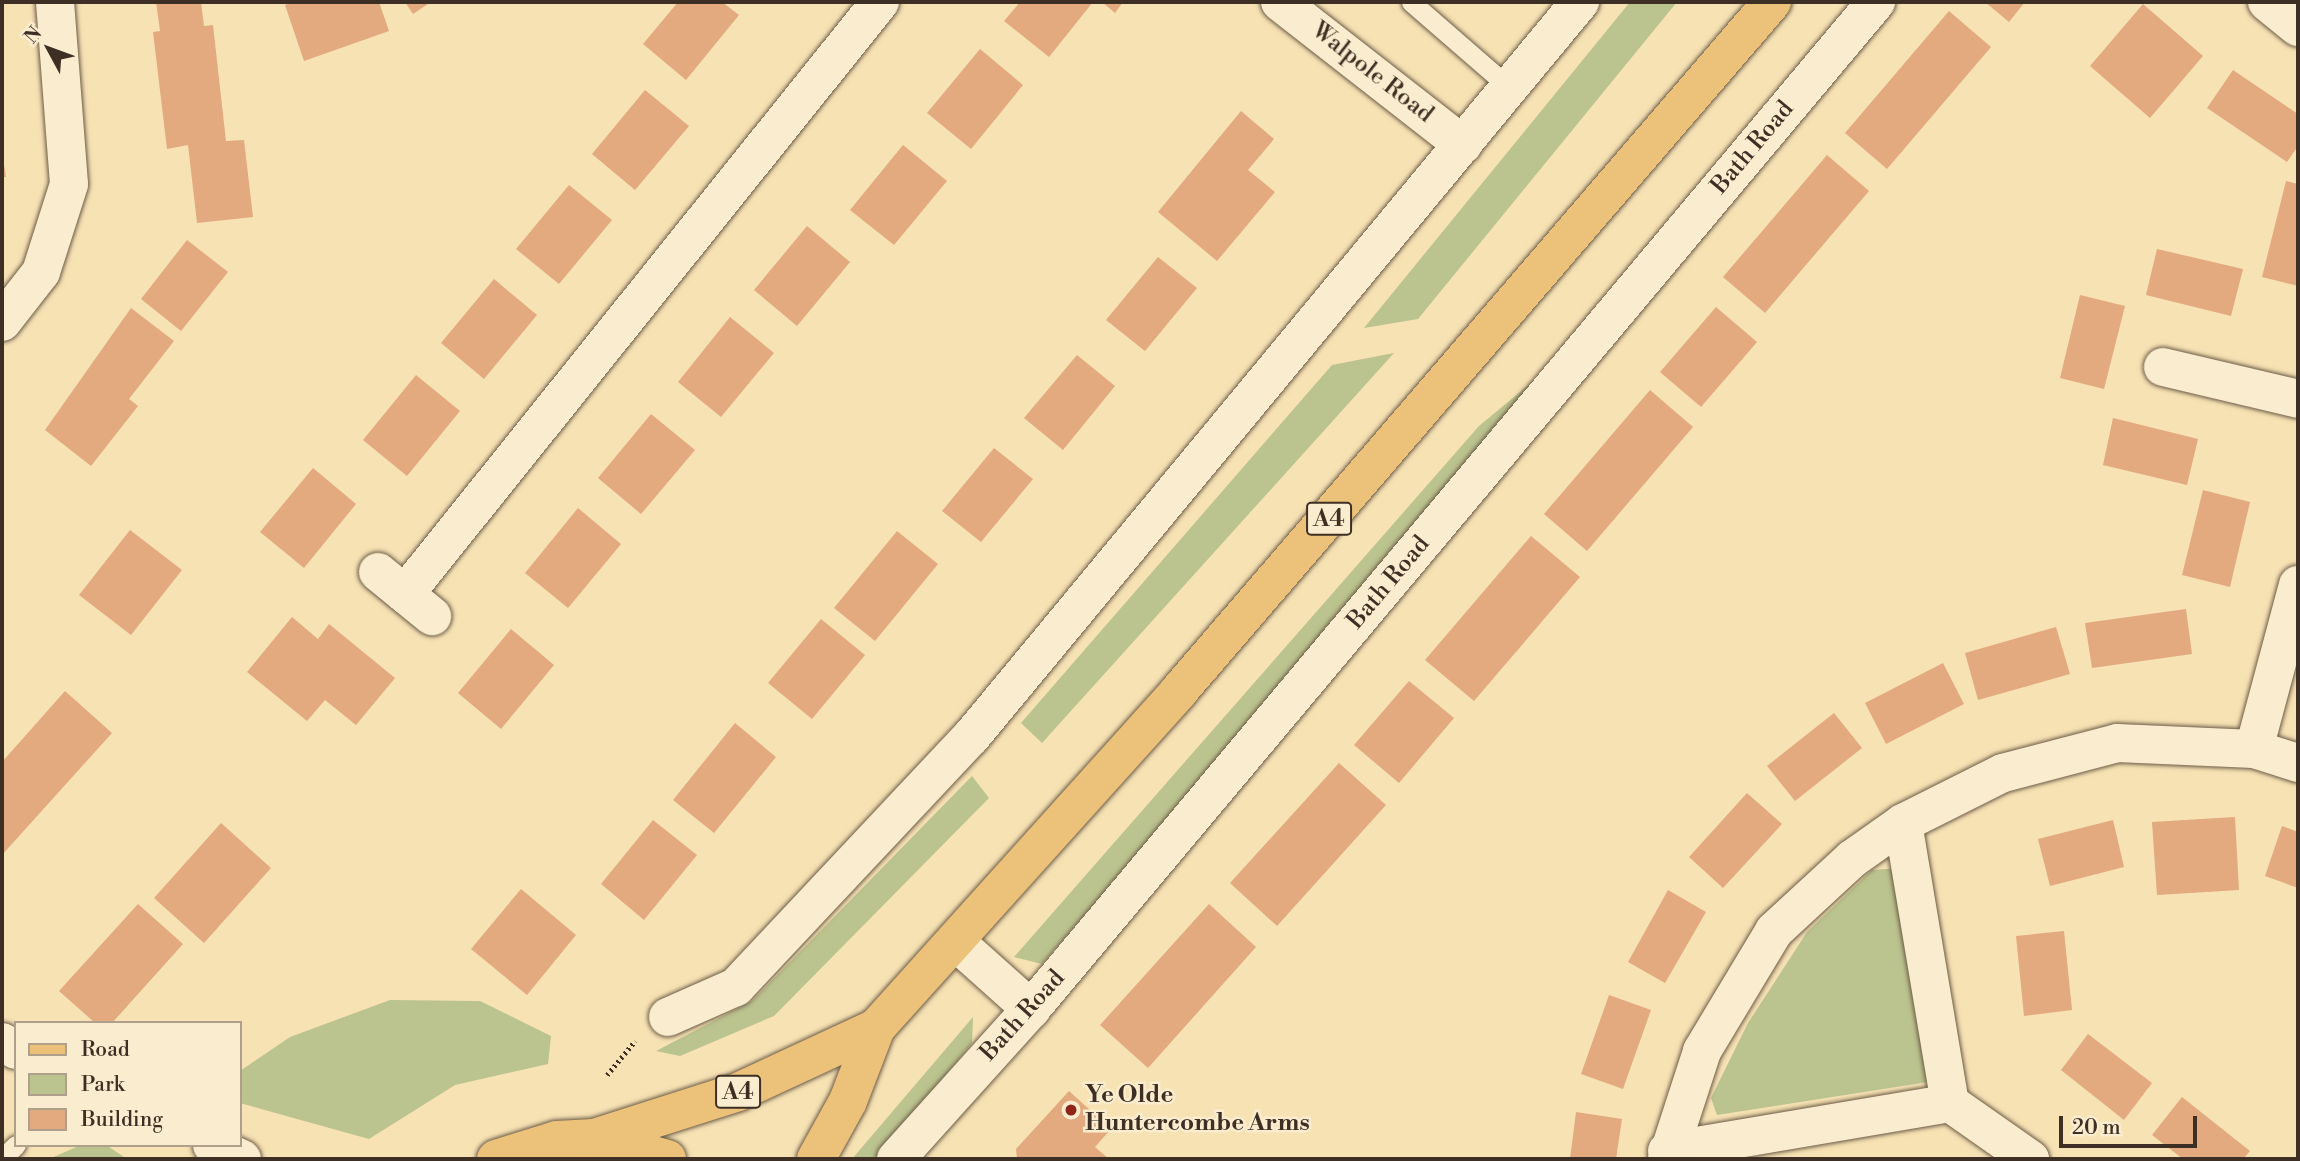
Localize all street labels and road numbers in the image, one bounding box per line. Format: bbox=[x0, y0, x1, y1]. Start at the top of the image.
street label: Walpole Road bbox=[1305, 17, 1439, 129]
street label: Bath Road bbox=[1706, 96, 1800, 200]
road number: A4 bbox=[1304, 499, 1354, 538]
street label: Bath Road bbox=[1342, 531, 1436, 635]
street label: Bath Road bbox=[975, 964, 1071, 1068]
road number: A4 bbox=[714, 1072, 762, 1112]

